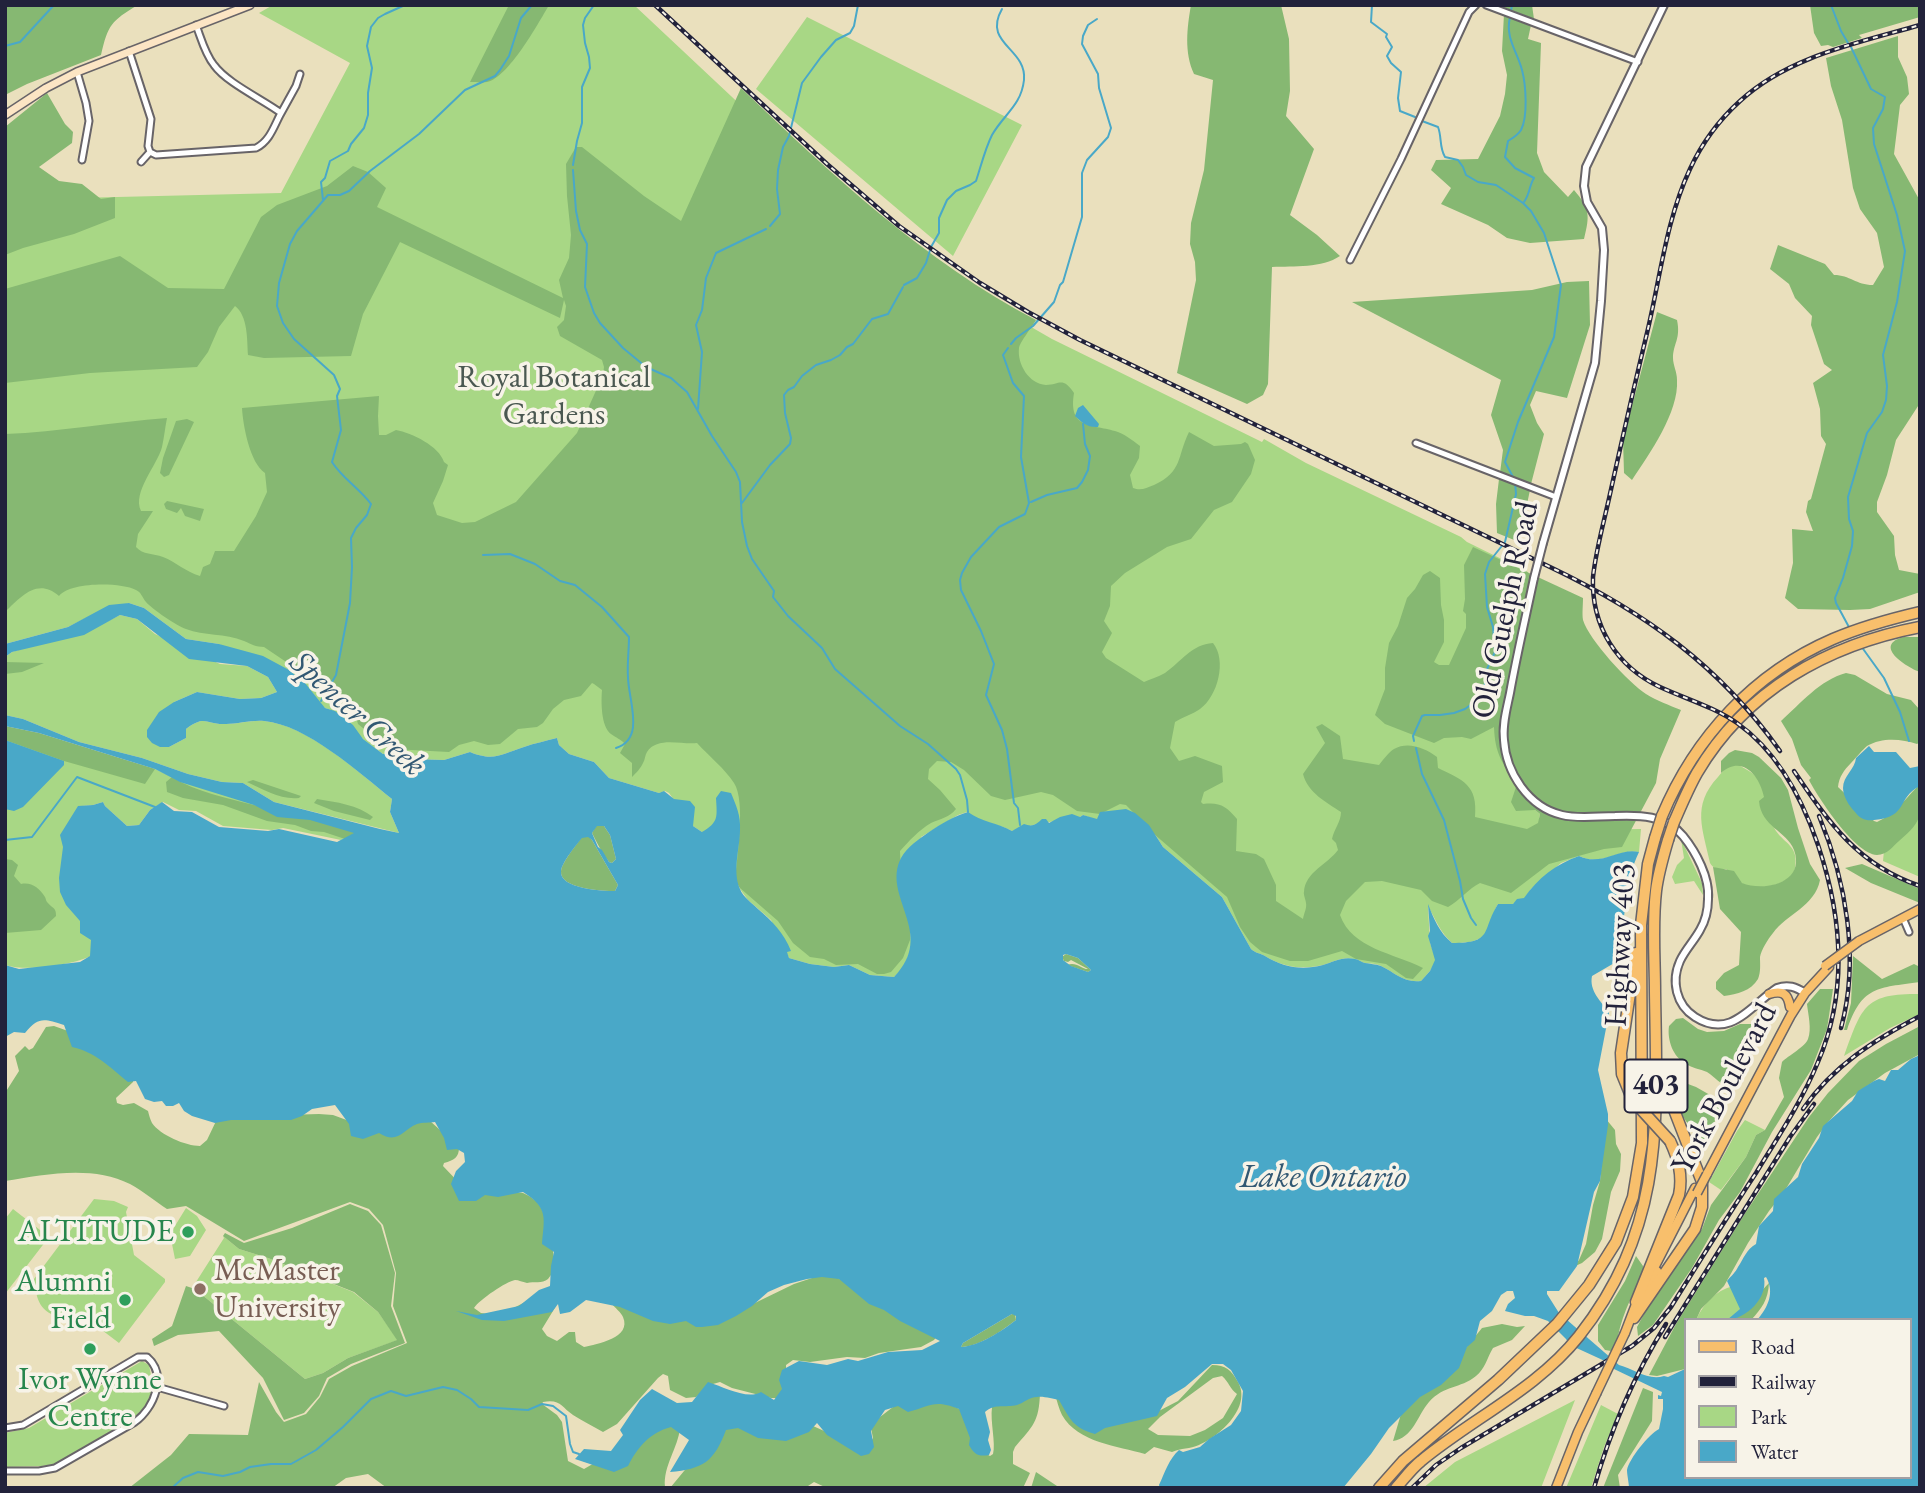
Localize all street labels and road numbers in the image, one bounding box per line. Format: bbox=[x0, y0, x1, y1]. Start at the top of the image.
street label: Old Guelph Road bbox=[1464, 498, 1548, 722]
street label: Highway 403 bbox=[1598, 862, 1644, 1028]
street label: York Boulevard bbox=[1664, 997, 1786, 1181]
road number: 403 bbox=[1624, 1060, 1688, 1112]

